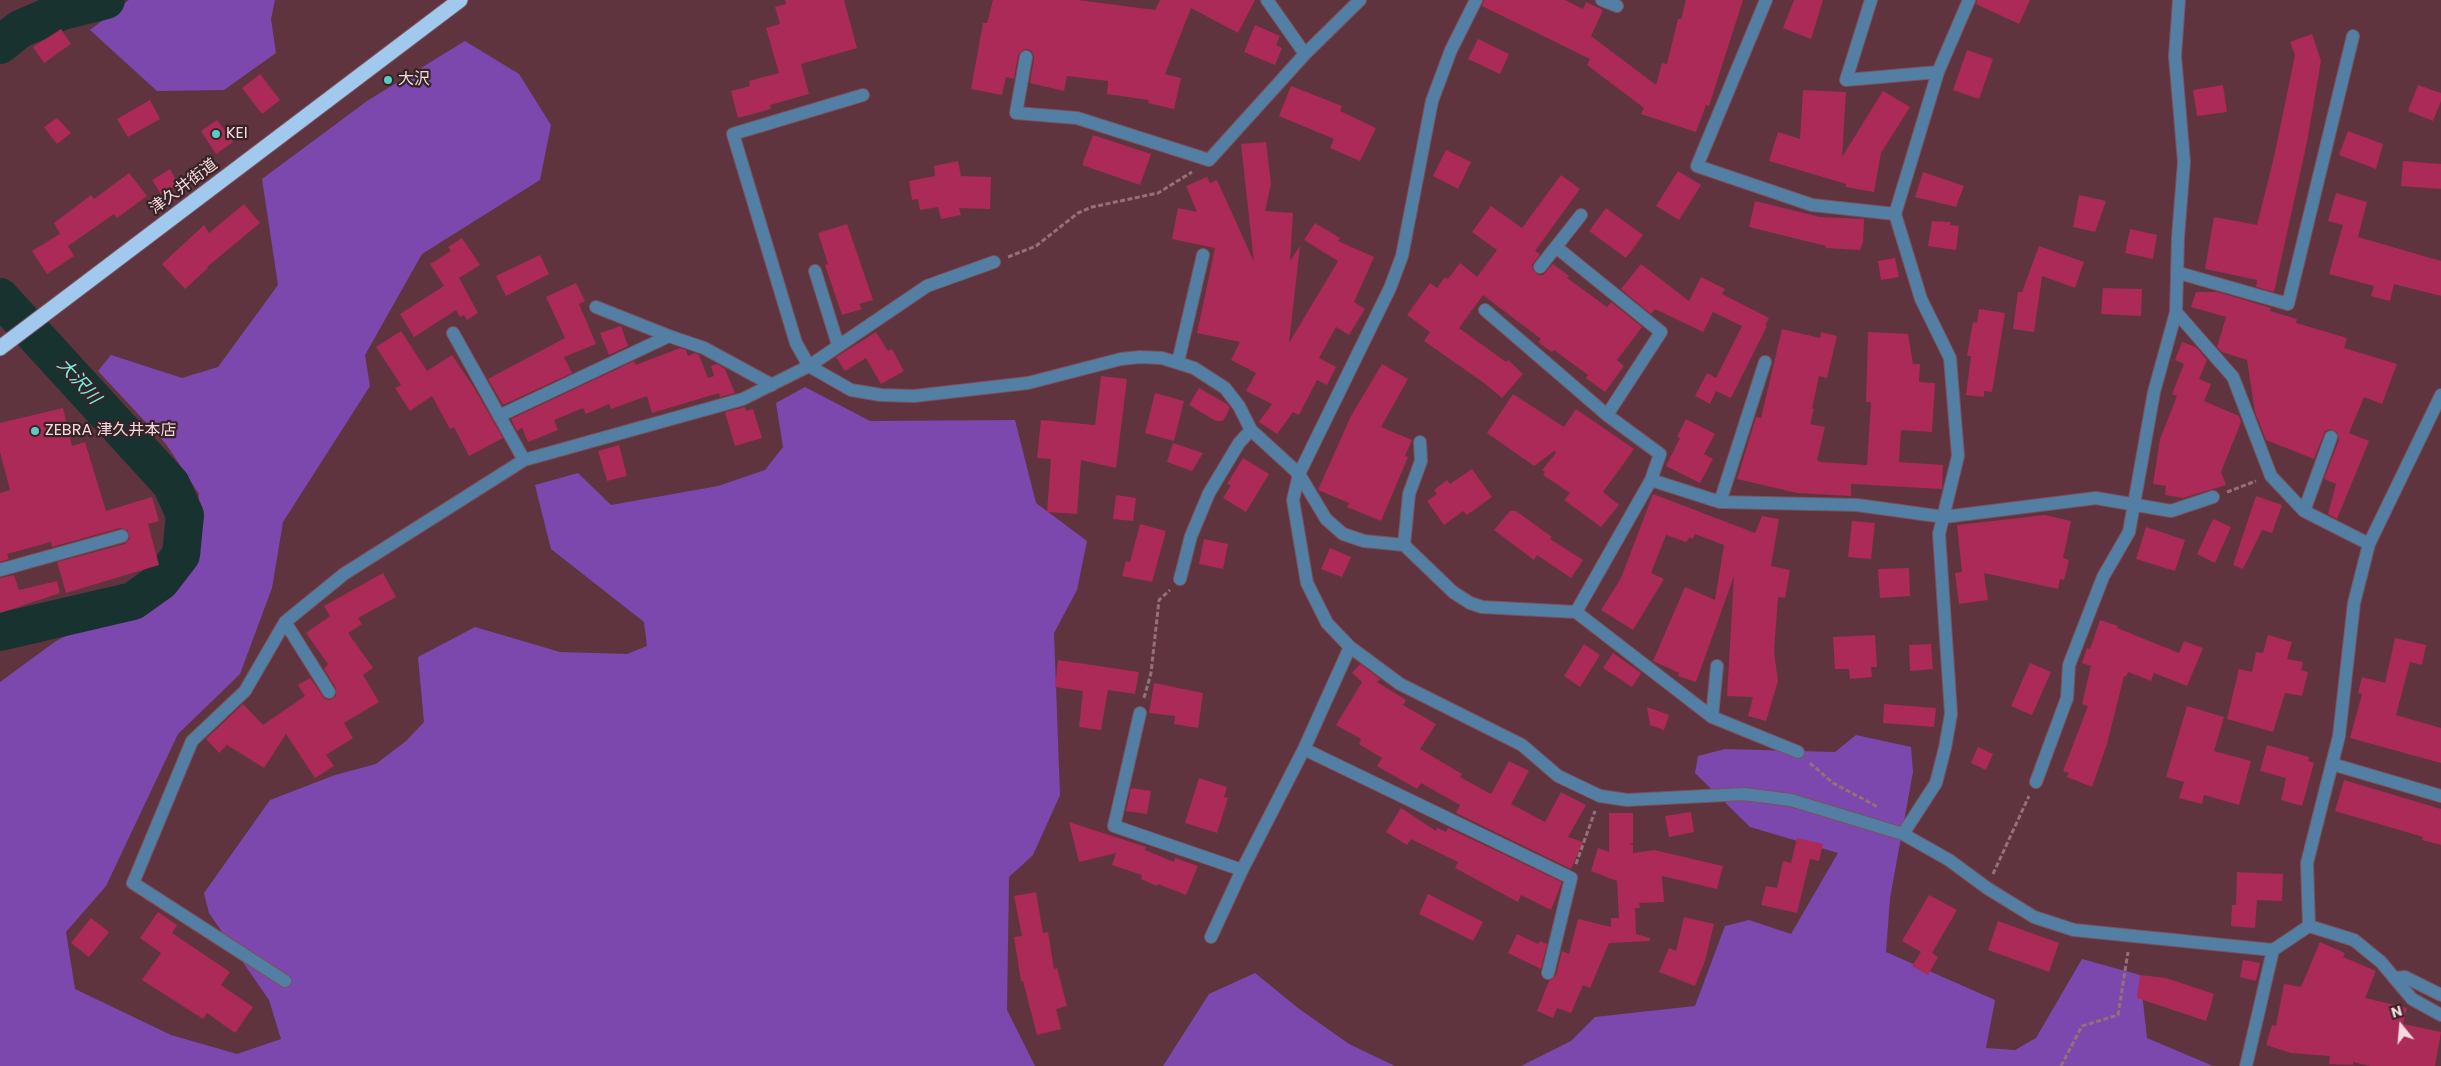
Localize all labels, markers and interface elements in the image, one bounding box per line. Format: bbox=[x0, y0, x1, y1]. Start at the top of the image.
place label: 大沢 bbox=[398, 70, 430, 90]
marker: 大沢 bbox=[382, 74, 394, 86]
place label: KEI bbox=[226, 124, 248, 144]
marker: KEI bbox=[210, 128, 222, 140]
street label: 津久井街道 bbox=[146, 155, 222, 219]
water label: 大沢川 bbox=[52, 355, 104, 409]
place label: ZEBRA 津久井本店 bbox=[45, 421, 176, 441]
marker: ZEBRA 津久井本店 bbox=[29, 425, 41, 437]
north arrow bbox=[2376, 1001, 2426, 1051]
text: N bbox=[2389, 1001, 2405, 1023]

